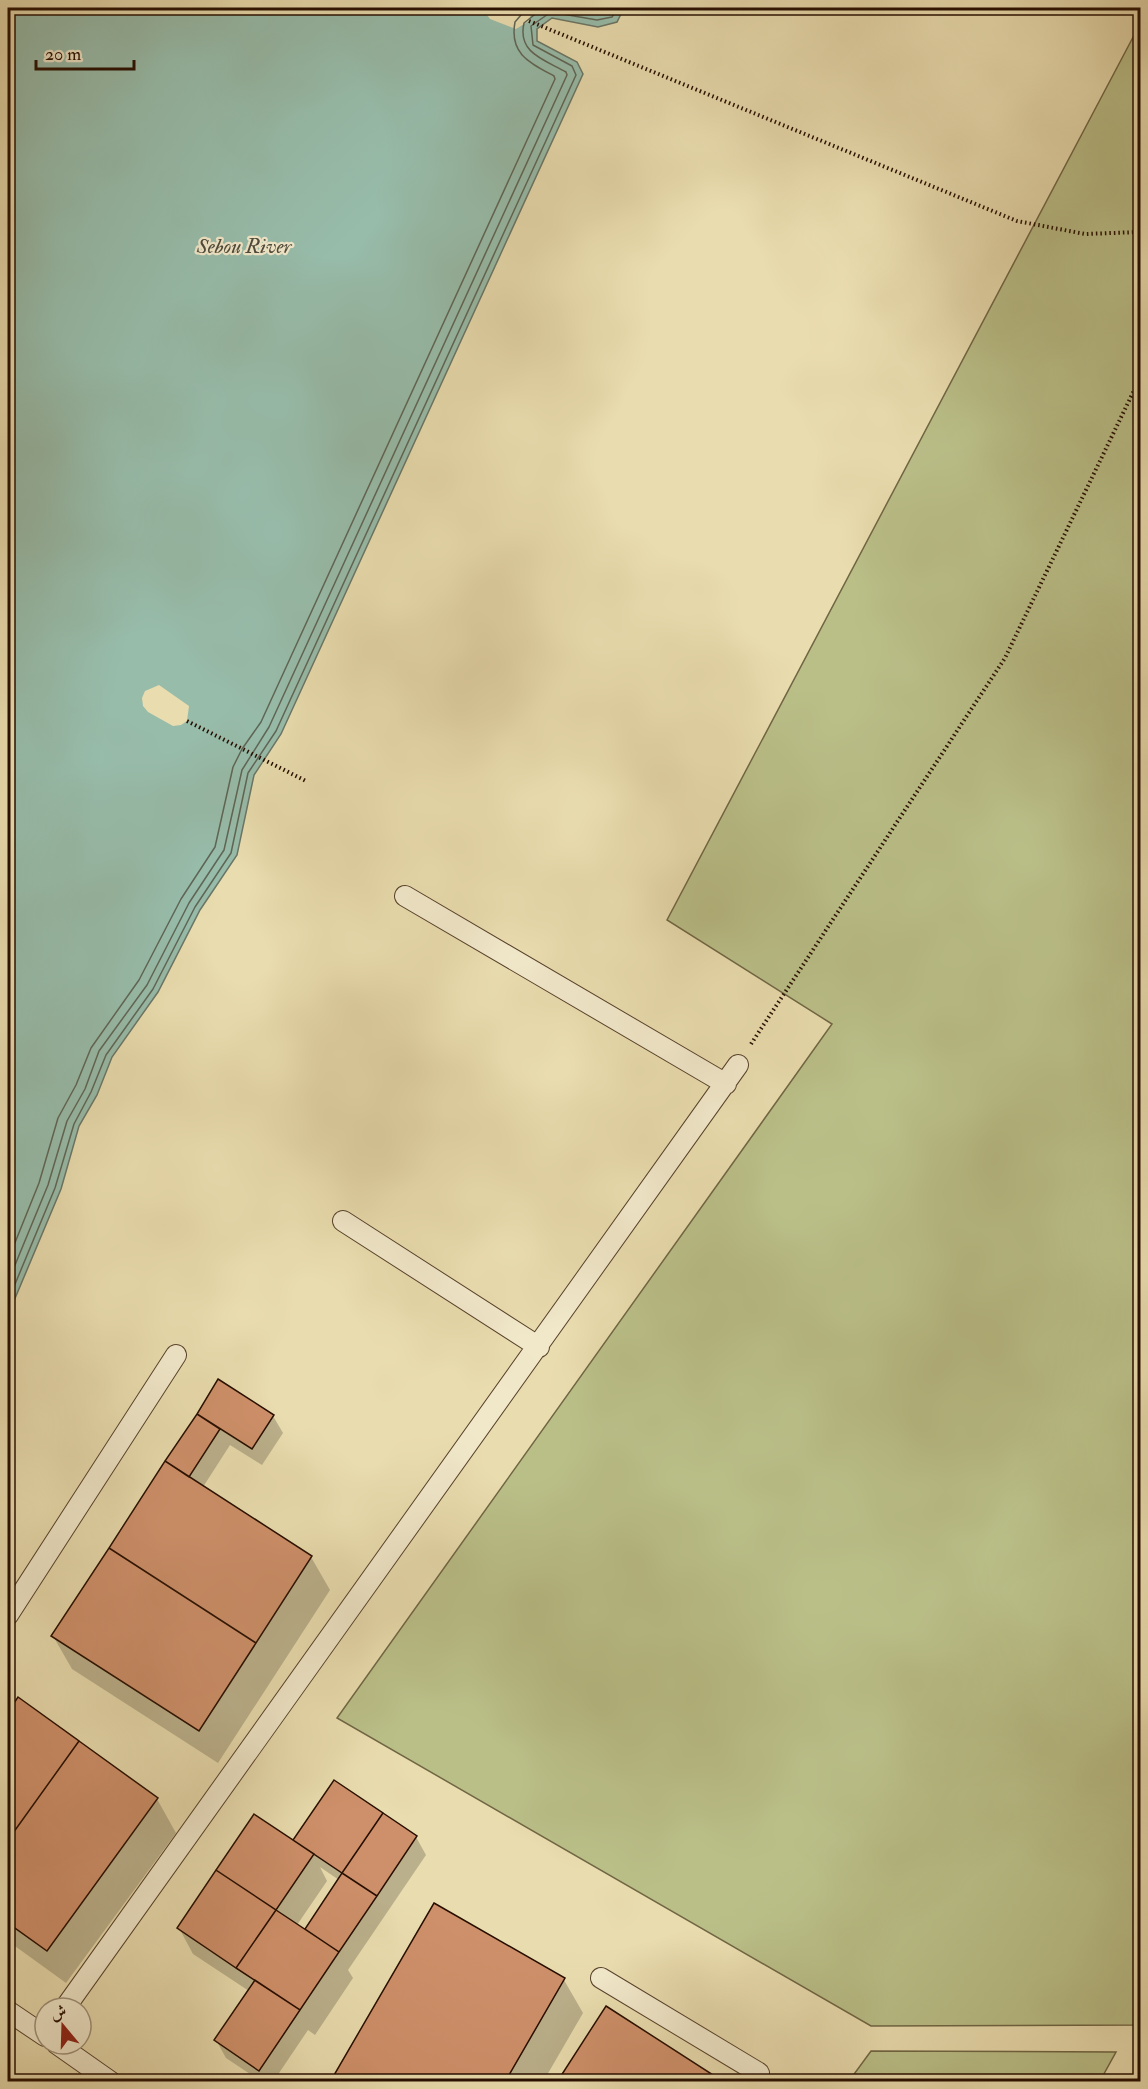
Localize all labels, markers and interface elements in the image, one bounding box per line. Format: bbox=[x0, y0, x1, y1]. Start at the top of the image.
scale bar bbox=[36, 33, 134, 71]
text: 20 m bbox=[45, 43, 81, 66]
water label: Sebou River bbox=[196, 233, 292, 260]
north arrow bbox=[33, 1996, 93, 2056]
text: ش bbox=[48, 2001, 69, 2025]

